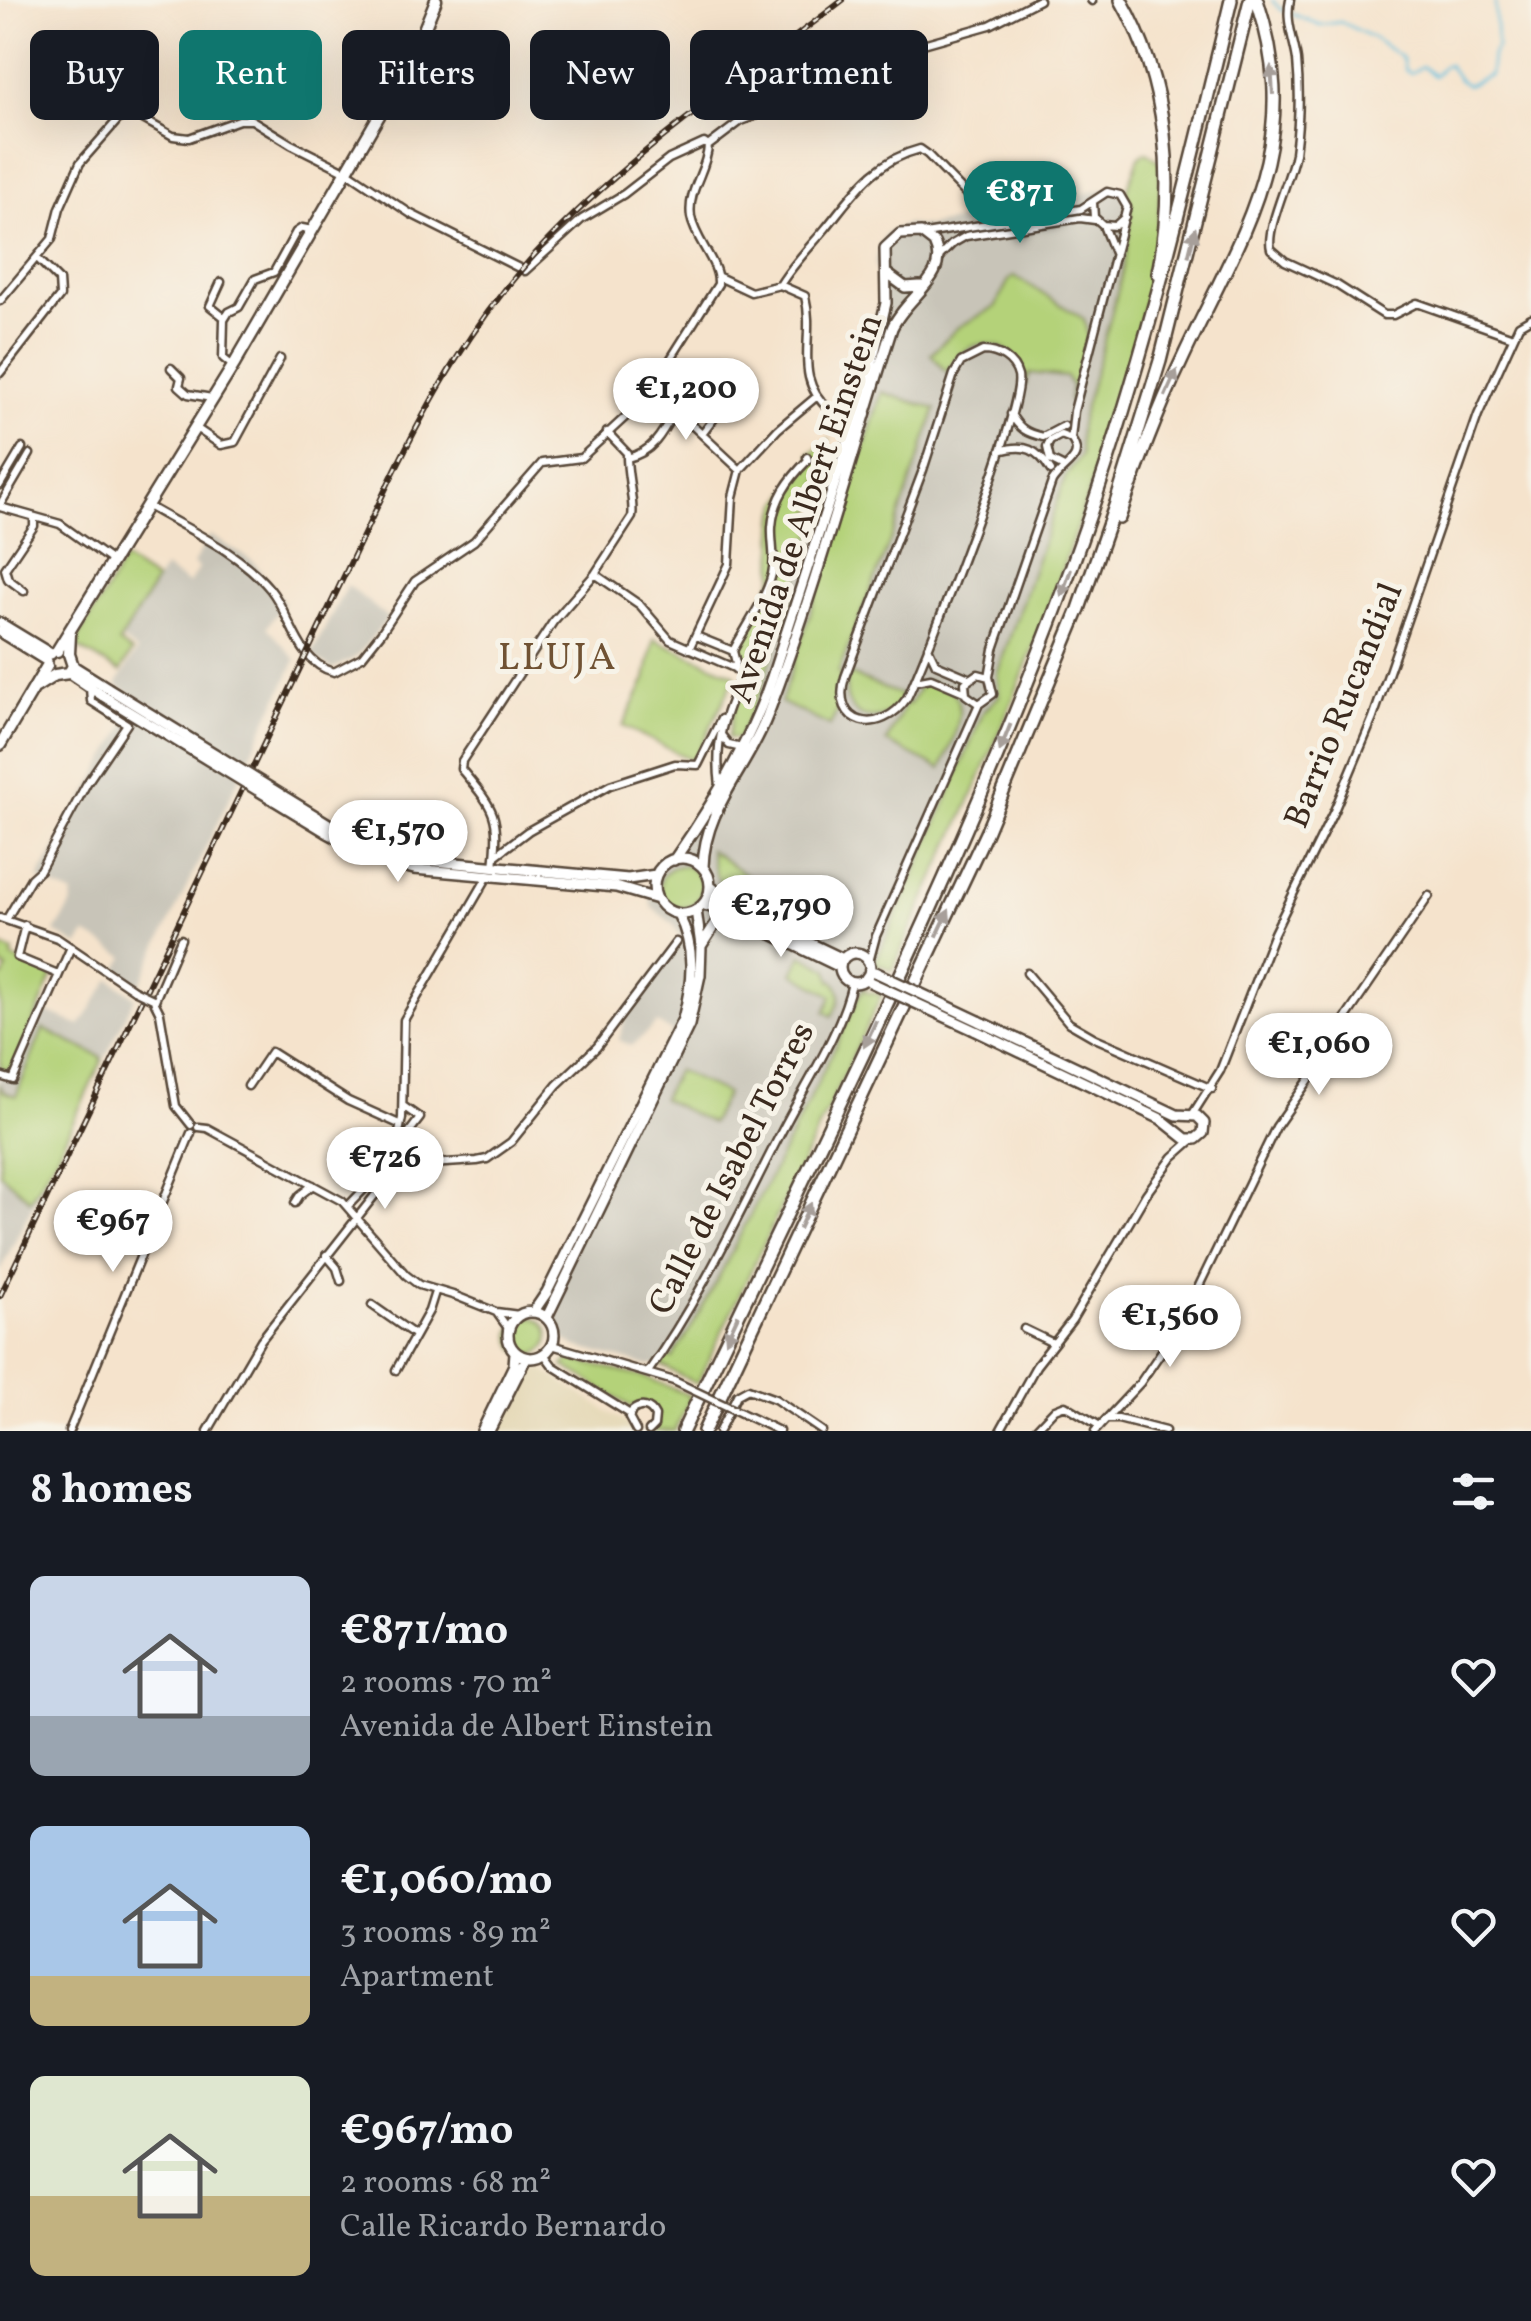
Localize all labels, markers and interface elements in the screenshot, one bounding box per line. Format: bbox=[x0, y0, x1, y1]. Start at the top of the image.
chip: Buy bbox=[30, 30, 159, 120]
chip: Rent bbox=[179, 30, 322, 120]
chip: Filters bbox=[342, 30, 510, 120]
chip: New bbox=[530, 30, 670, 120]
chip: Apartment bbox=[690, 30, 928, 120]
one-way arrow bbox=[1264, 63, 1280, 95]
pin: €871 bbox=[961, 161, 1079, 246]
text: €871 bbox=[985, 171, 1055, 215]
one-way arrow bbox=[1184, 226, 1200, 257]
street label: Avenida de Albert Einstein bbox=[718, 308, 896, 710]
pin: €1,200 bbox=[605, 358, 767, 443]
text: €1,200 bbox=[635, 368, 737, 412]
one-way arrow bbox=[1163, 368, 1179, 398]
one-way arrow bbox=[1058, 568, 1073, 598]
street label: Barrio Rucandial bbox=[1274, 576, 1416, 836]
district label: LLUJA bbox=[498, 633, 618, 686]
one-way arrow bbox=[996, 723, 1012, 753]
pin: €1,570 bbox=[317, 800, 479, 885]
text: €1,570 bbox=[351, 810, 445, 854]
pin: €2,790 bbox=[700, 875, 862, 960]
text: €2,790 bbox=[731, 885, 831, 929]
one-way arrow bbox=[935, 908, 952, 937]
pin: €1,060 bbox=[1238, 1013, 1400, 1098]
street label: Calle de Isabel Torres bbox=[638, 1014, 828, 1324]
one-way arrow bbox=[862, 1020, 879, 1049]
text: €1,060 bbox=[1268, 1023, 1370, 1067]
pin: €726 bbox=[326, 1127, 444, 1212]
text: €726 bbox=[349, 1137, 421, 1181]
pin: €967 bbox=[54, 1190, 172, 1275]
text: €967 bbox=[76, 1200, 150, 1244]
one-way arrow bbox=[797, 1201, 813, 1231]
pin: €1,560 bbox=[1089, 1285, 1251, 1370]
text: €1,560 bbox=[1121, 1295, 1219, 1339]
one-way arrow bbox=[723, 1313, 740, 1342]
text: 8 homes bbox=[30, 1462, 193, 1521]
icon: filters bbox=[1446, 1464, 1501, 1519]
text: €871/mo bbox=[340, 1603, 508, 1662]
icon: home bbox=[110, 1616, 230, 1736]
icon: heart bbox=[1446, 1649, 1501, 1704]
text: 2 rooms · 70 m² bbox=[340, 1662, 552, 1706]
text: Avenida de Albert Einstein bbox=[340, 1706, 713, 1750]
text: €1,060/mo bbox=[340, 1853, 553, 1912]
icon: home bbox=[110, 1866, 230, 1986]
icon: heart bbox=[1446, 1899, 1501, 1954]
text: 3 rooms · 89 m² bbox=[340, 1912, 551, 1956]
text: Apartment bbox=[340, 1956, 494, 2000]
text: €967/mo bbox=[340, 2103, 514, 2162]
icon: home bbox=[110, 2116, 230, 2236]
icon: heart bbox=[1446, 2149, 1501, 2204]
text: 2 rooms · 68 m² bbox=[340, 2162, 551, 2206]
text: Calle Ricardo Bernardo bbox=[340, 2206, 666, 2250]

